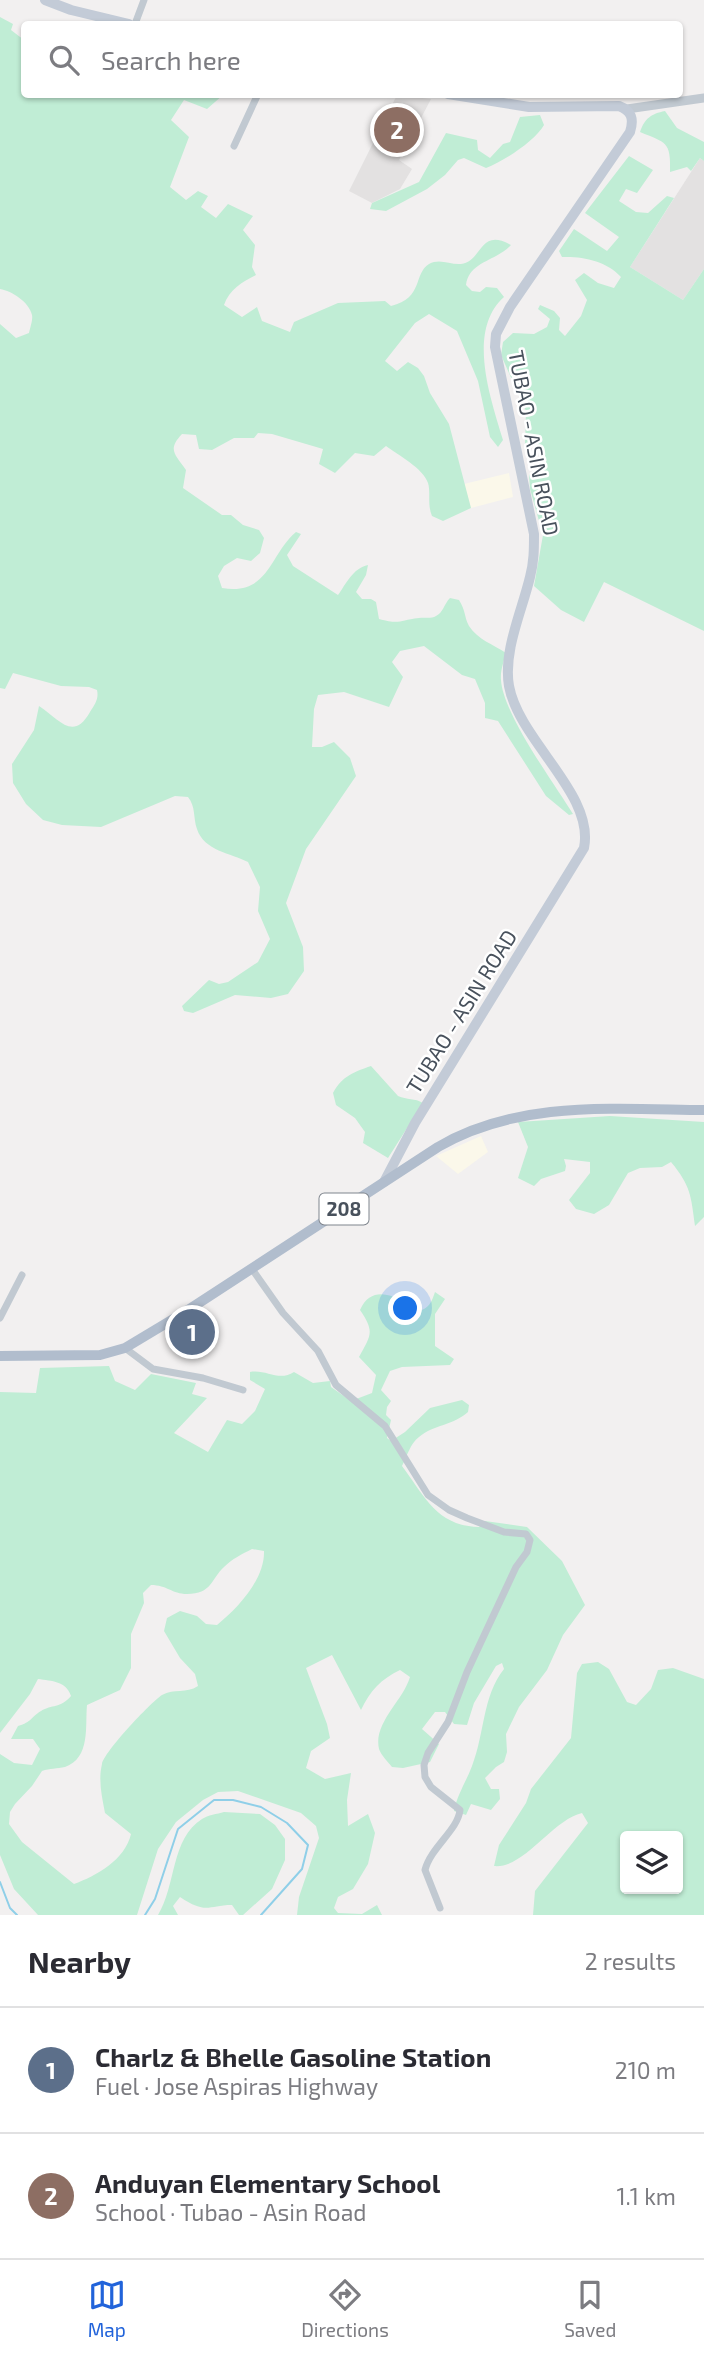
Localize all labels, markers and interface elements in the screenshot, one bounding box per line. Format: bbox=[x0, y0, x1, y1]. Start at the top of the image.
search box bbox=[21, 21, 683, 98]
icon: search bbox=[45, 41, 83, 79]
text: Search here bbox=[101, 44, 241, 75]
pin: 2 bbox=[374, 104, 420, 156]
street label: TUBAO - ASIN ROAD bbox=[504, 348, 565, 538]
street label: TUBAO - ASIN ROAD bbox=[400, 925, 521, 1098]
road number: 208 bbox=[320, 1194, 368, 1224]
your location bbox=[388, 1291, 422, 1325]
pin: 1 bbox=[169, 1306, 215, 1358]
map controls bbox=[620, 1831, 683, 1894]
button: layers bbox=[620, 1831, 683, 1894]
text: Nearby bbox=[28, 1943, 131, 1979]
text: 2 results bbox=[585, 1947, 676, 1975]
text: Charlz & Bhelle Gasoline Station bbox=[95, 2041, 491, 2072]
text: 1 bbox=[46, 2056, 56, 2084]
text: 210 m bbox=[615, 2056, 676, 2084]
text: Fuel · Jose Aspiras Highway bbox=[95, 2072, 378, 2100]
text: Anduyan Elementary School bbox=[95, 2167, 440, 2198]
text: 2 bbox=[44, 2182, 58, 2210]
text: 1.1 km bbox=[616, 2182, 676, 2210]
text: School · Tubao - Asin Road bbox=[95, 2198, 366, 2226]
tab: Map bbox=[88, 2276, 126, 2341]
tab: Directions bbox=[301, 2276, 389, 2341]
tab: Saved bbox=[564, 2276, 616, 2341]

